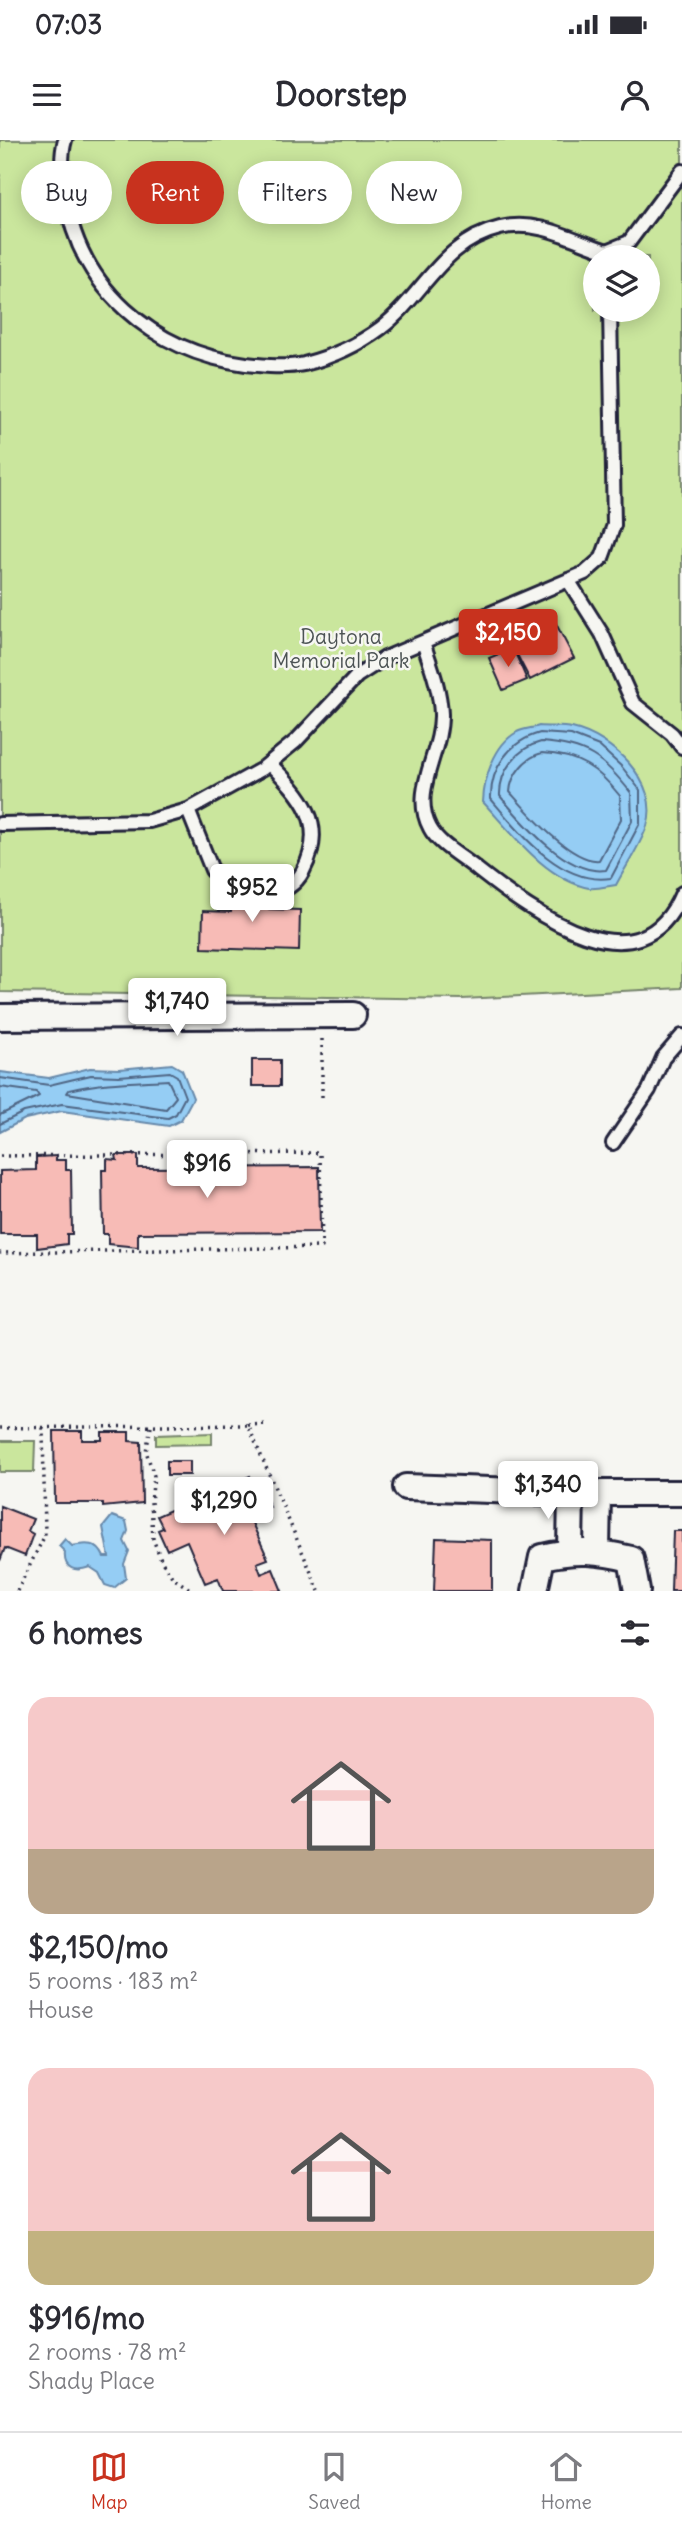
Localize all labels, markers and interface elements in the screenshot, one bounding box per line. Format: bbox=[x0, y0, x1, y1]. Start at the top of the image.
text: 07:03 bbox=[35, 8, 102, 41]
text: Doorstep bbox=[275, 74, 407, 115]
icon: menu bbox=[28, 76, 66, 114]
icon: person bbox=[616, 76, 654, 114]
chip: Buy bbox=[21, 161, 112, 224]
chip: Rent bbox=[126, 161, 224, 224]
chip: Filters bbox=[238, 161, 352, 224]
chip: New bbox=[366, 161, 462, 224]
map controls bbox=[583, 245, 660, 322]
button: layers bbox=[583, 245, 660, 322]
pin: $2,150 bbox=[451, 610, 565, 669]
text: $2,150 bbox=[475, 617, 541, 646]
park label: Daytona Memorial Park bbox=[273, 623, 409, 674]
pin: $952 bbox=[211, 864, 293, 924]
text: $952 bbox=[226, 872, 278, 901]
pin: $1,740 bbox=[120, 978, 234, 1038]
text: $1,740 bbox=[144, 986, 210, 1015]
pin: $916 bbox=[166, 1140, 248, 1200]
text: $916 bbox=[183, 1148, 231, 1177]
pin: $1,340 bbox=[491, 1462, 605, 1521]
text: $1,340 bbox=[514, 1469, 582, 1498]
pin: $1,290 bbox=[167, 1478, 281, 1537]
text: $1,290 bbox=[190, 1485, 258, 1514]
text: 6 homes bbox=[28, 1614, 143, 1652]
icon: filters bbox=[616, 1614, 654, 1652]
icon: home bbox=[278, 1743, 404, 1869]
text: $2,150/mo bbox=[28, 1928, 168, 1966]
text: 5 rooms · 183 m² bbox=[28, 1966, 198, 1995]
text: House bbox=[28, 1995, 94, 2024]
icon: home bbox=[278, 2114, 404, 2240]
text: $916/mo bbox=[28, 2299, 145, 2337]
text: 2 rooms · 78 m² bbox=[28, 2337, 187, 2366]
text: Shady Place bbox=[28, 2366, 155, 2395]
tab: Map bbox=[90, 2448, 128, 2514]
tab: Saved bbox=[308, 2448, 360, 2514]
tab: Home bbox=[541, 2448, 592, 2514]

